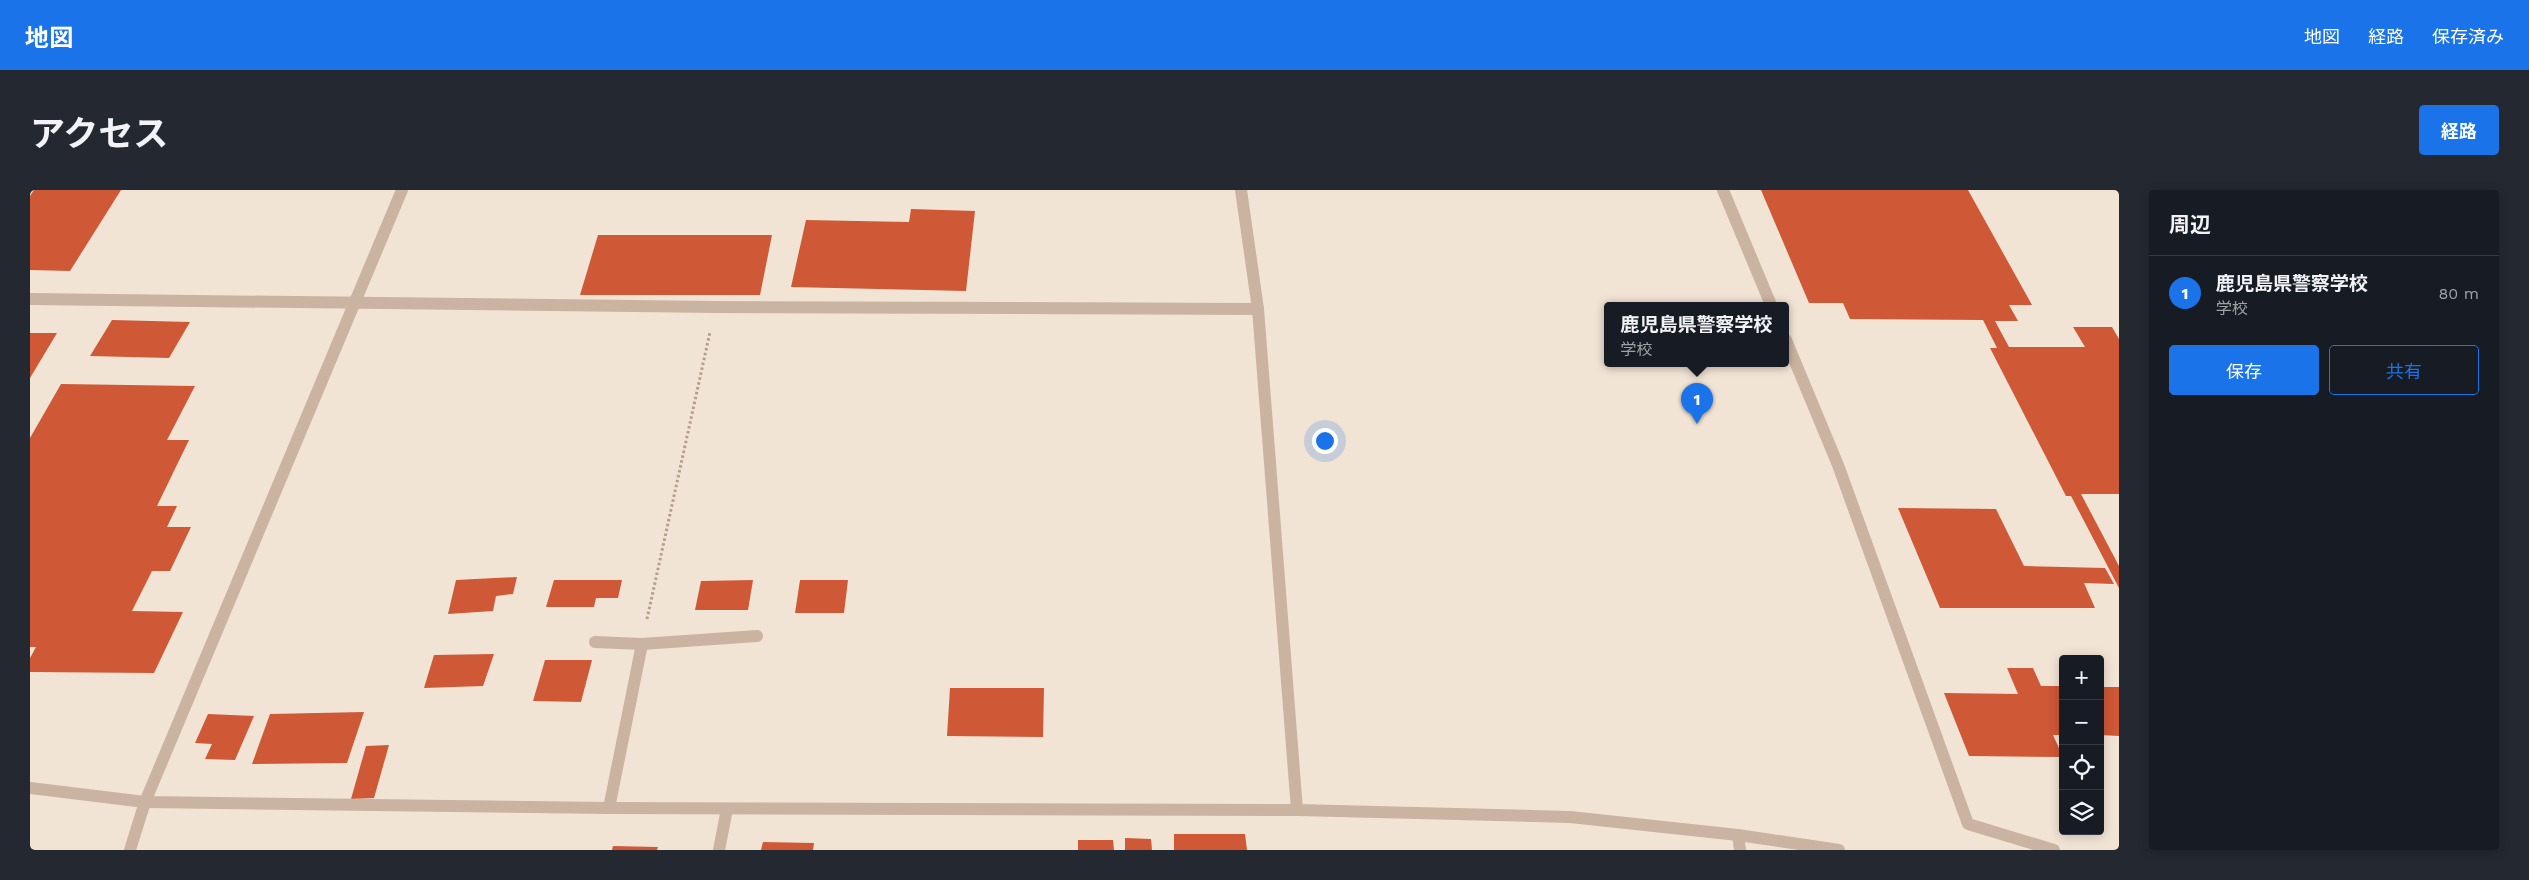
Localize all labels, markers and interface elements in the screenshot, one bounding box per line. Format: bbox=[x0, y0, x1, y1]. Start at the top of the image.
text: 地図 bbox=[25, 24, 73, 52]
text: 地図 bbox=[2304, 26, 2340, 47]
text: 経路 bbox=[2368, 26, 2404, 47]
text: 保存済み bbox=[2432, 26, 2504, 47]
button: 経路 bbox=[2419, 105, 2499, 155]
text: アクセス bbox=[30, 113, 168, 155]
text: 周辺 bbox=[2169, 212, 2211, 237]
text: 鹿児島県警察学校 bbox=[2216, 272, 2368, 295]
text: 1 bbox=[2182, 284, 2188, 303]
text: 80 m bbox=[2438, 284, 2479, 303]
text: 学校 bbox=[2216, 299, 2248, 318]
popup bbox=[1604, 302, 1789, 367]
text: 鹿児島県警察学校 bbox=[1620, 313, 1773, 336]
text: 学校 bbox=[1620, 340, 1653, 359]
button: 保存 bbox=[2169, 345, 2319, 395]
button: 共有 bbox=[2329, 345, 2479, 395]
pin: 1 bbox=[1681, 383, 1713, 424]
your location bbox=[1312, 428, 1338, 454]
map controls bbox=[2059, 655, 2104, 835]
button: + bbox=[2059, 655, 2104, 700]
button: − bbox=[2059, 700, 2104, 745]
button: locate bbox=[2059, 745, 2104, 790]
button: layers bbox=[2059, 790, 2104, 835]

